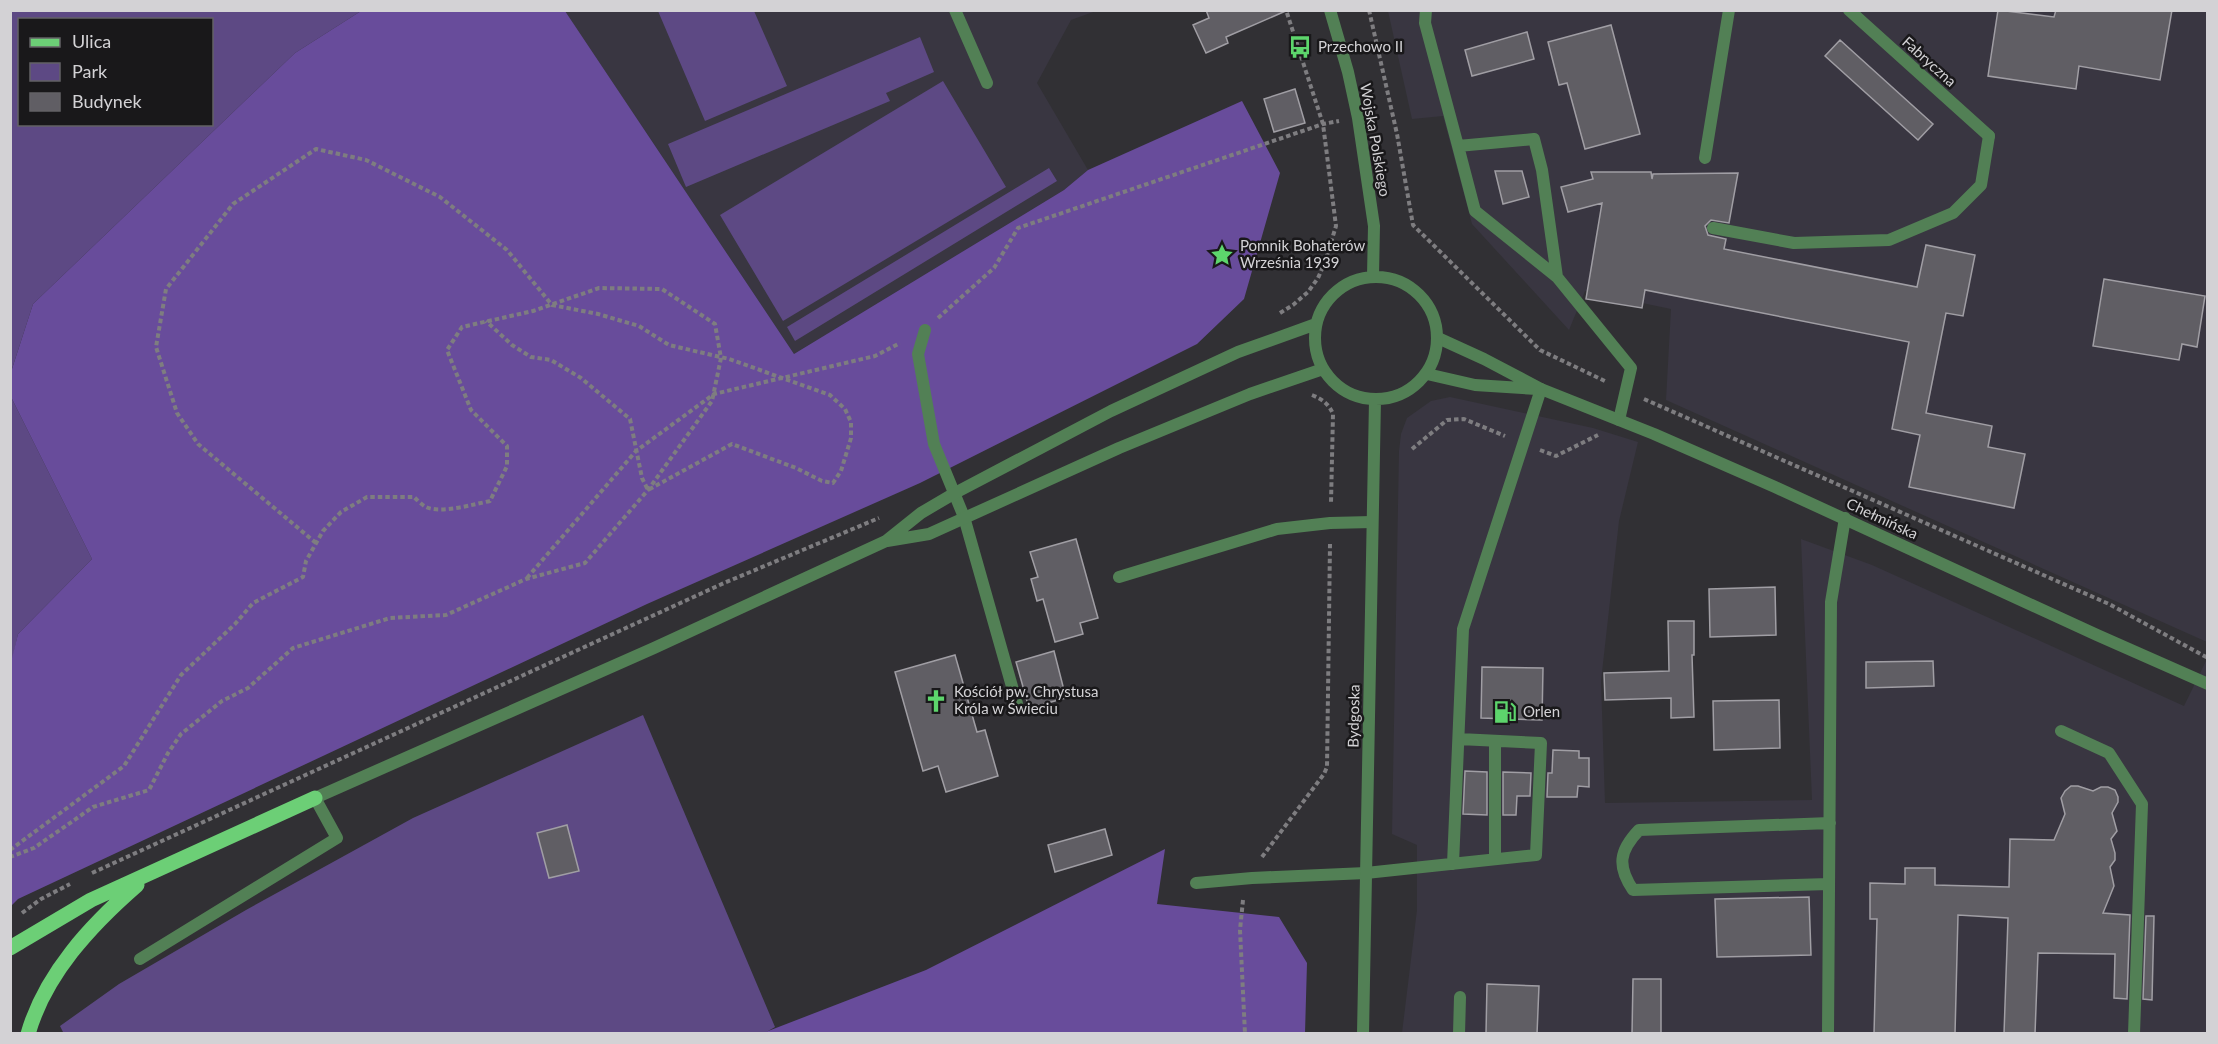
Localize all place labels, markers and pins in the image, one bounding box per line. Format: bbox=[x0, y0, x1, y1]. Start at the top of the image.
bus stop icon: Przechowo II bbox=[1287, 34, 1313, 60]
place label: Przechowo II bbox=[1318, 37, 1403, 55]
place label: Pomnik Bohaterów Września 1939 bbox=[1240, 236, 1366, 271]
place icon: Pomnik Bohaterów Września 1939 bbox=[1209, 242, 1235, 268]
place label: Kościół pw. Chrystusa Króla w Świeciu bbox=[954, 682, 1098, 717]
church icon: Kościół pw. Chrystusa Króla w Świeciu bbox=[923, 688, 949, 714]
fuel station icon: Orlen bbox=[1492, 699, 1518, 725]
place label: Orlen bbox=[1523, 702, 1560, 720]

